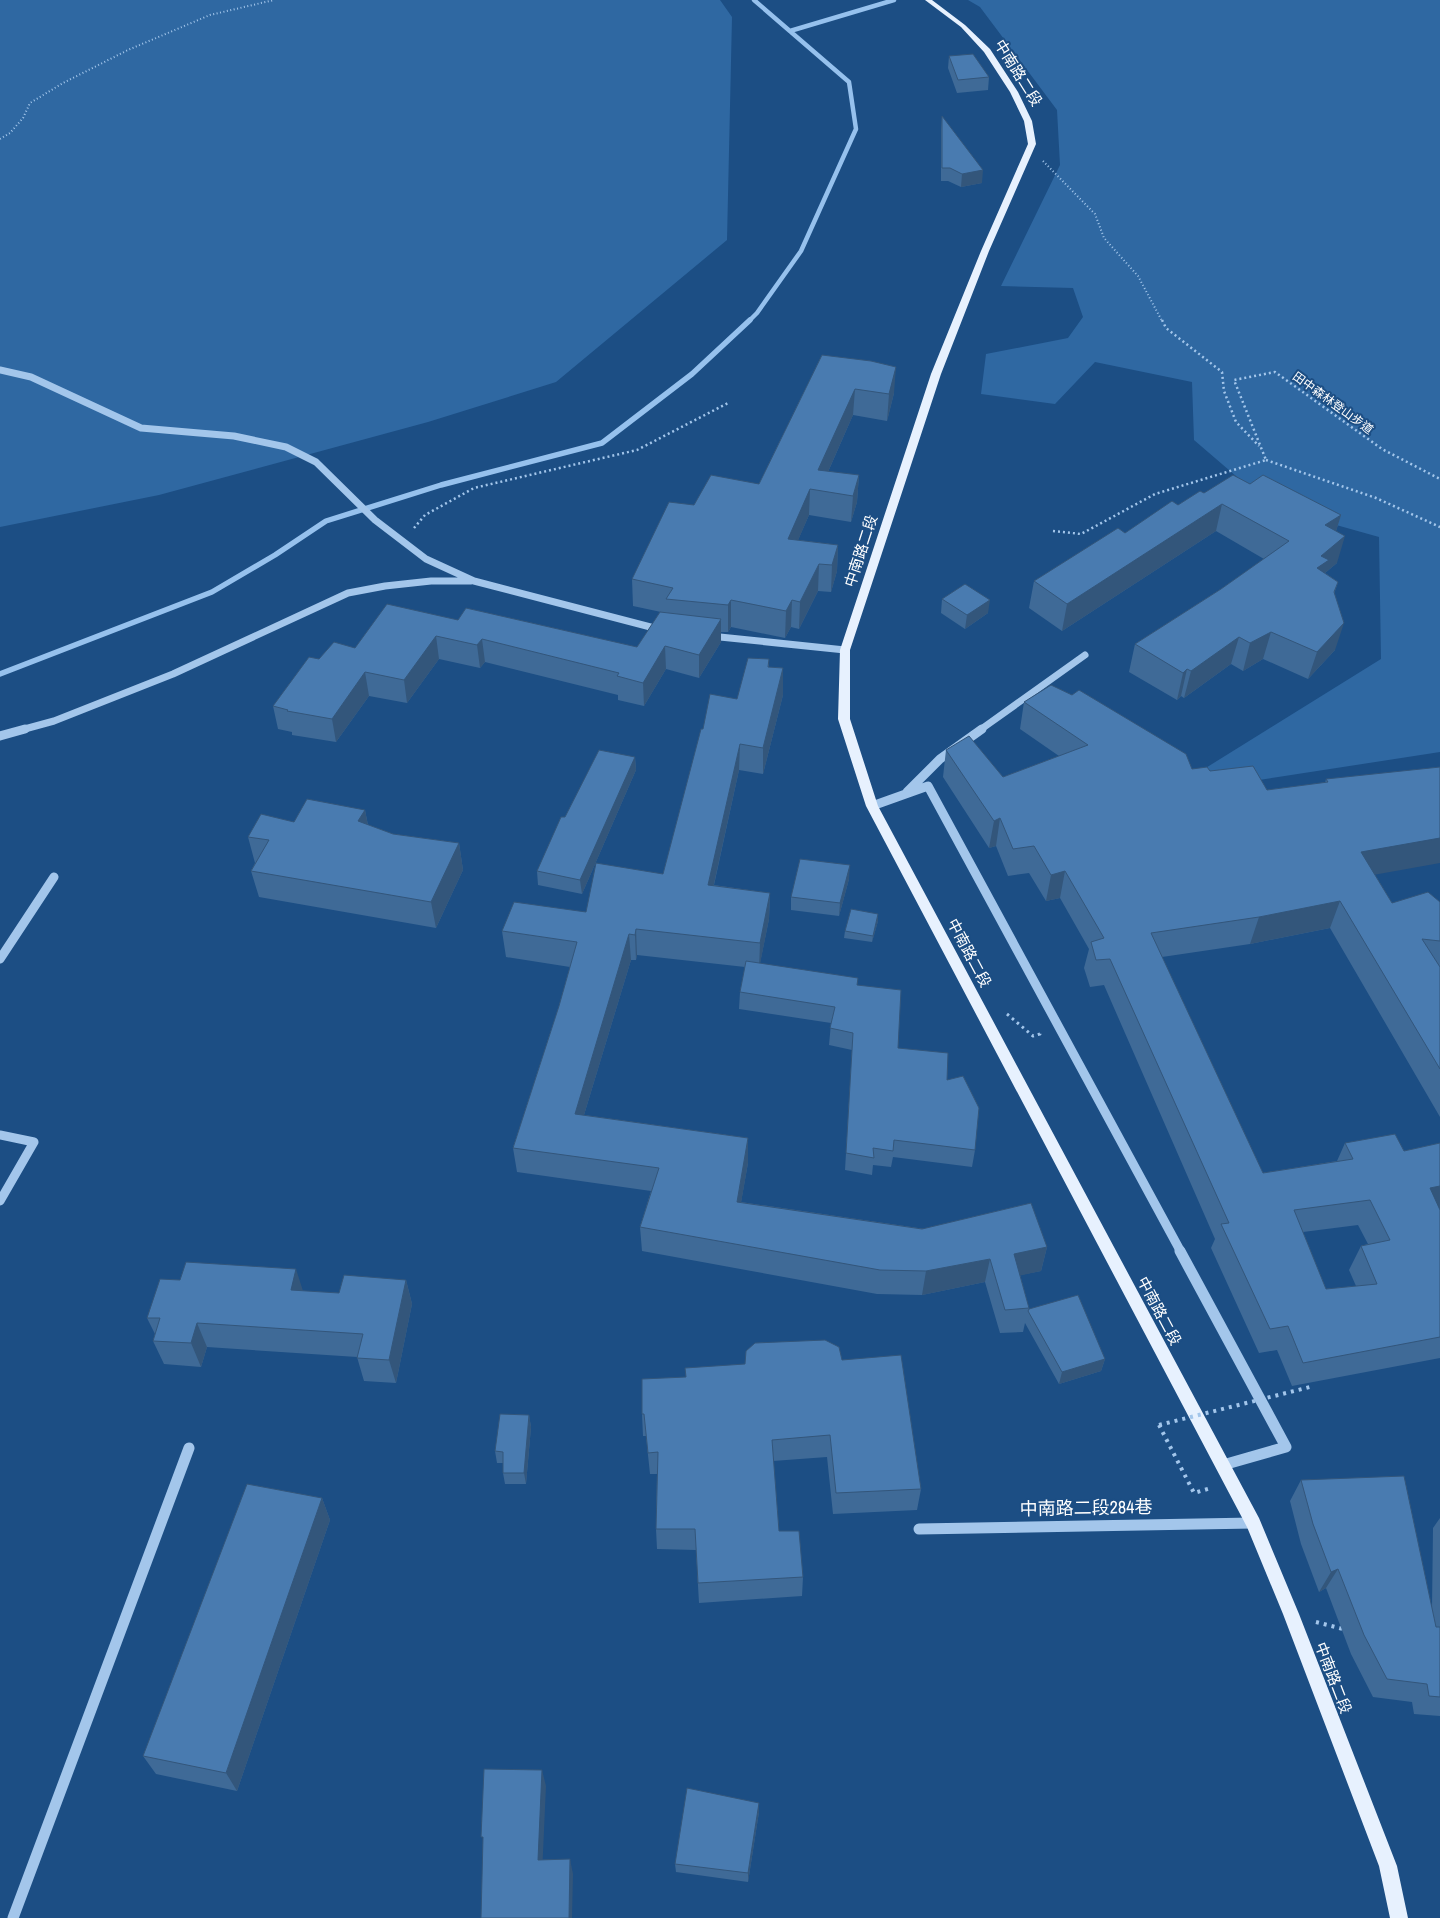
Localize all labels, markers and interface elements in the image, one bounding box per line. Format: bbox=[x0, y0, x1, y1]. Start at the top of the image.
street label: 中南路二段 bbox=[990, 35, 1047, 110]
street label: 田中森林登山步道 bbox=[1289, 368, 1377, 438]
street label: 中南路二段 bbox=[839, 512, 882, 590]
street label: 中南路二段 bbox=[943, 915, 996, 991]
street label: 中南路二段 bbox=[1133, 1273, 1186, 1349]
street label: 中南路二段284巷 bbox=[1019, 1494, 1153, 1521]
street label: 中南路二段 bbox=[1310, 1639, 1357, 1717]

